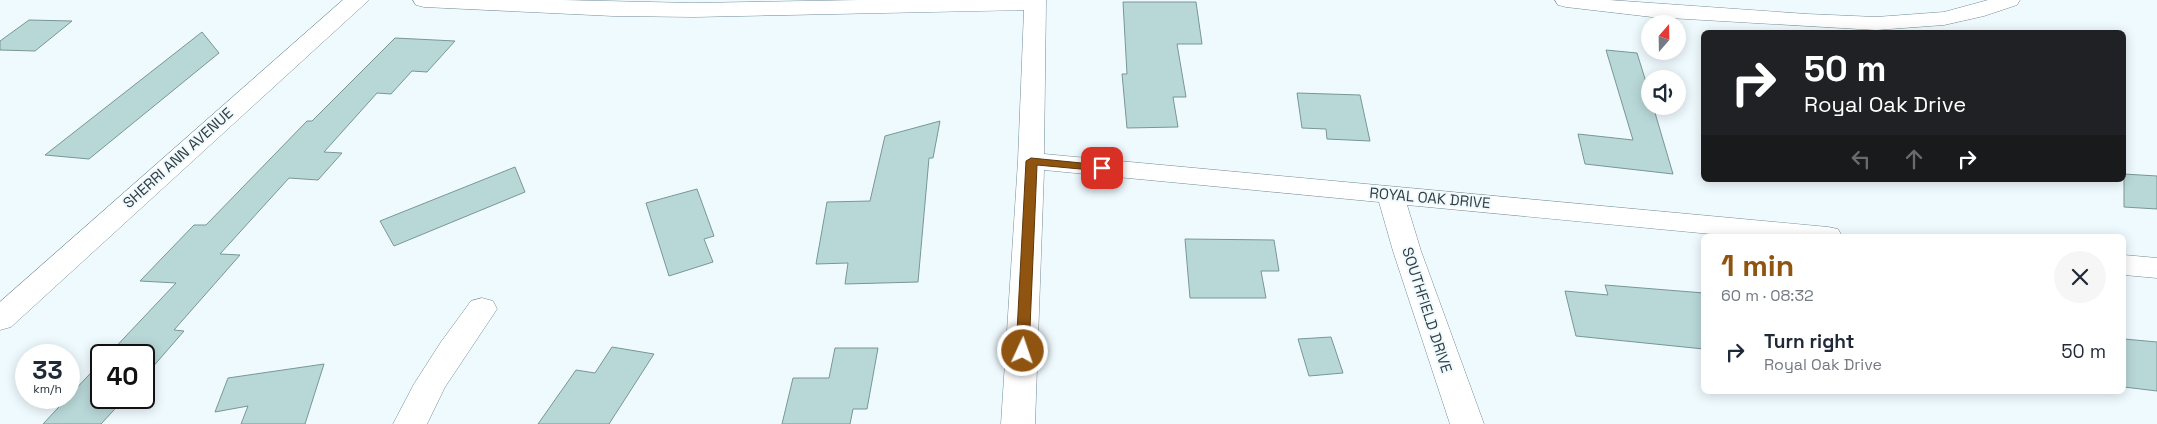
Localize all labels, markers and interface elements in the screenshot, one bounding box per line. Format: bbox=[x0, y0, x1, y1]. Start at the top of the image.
north arrow bbox=[1641, 15, 1686, 60]
map controls bbox=[1641, 15, 1686, 115]
text: 50 m bbox=[1804, 47, 1886, 91]
icon: right bbox=[1721, 50, 1786, 115]
button: sound bbox=[1641, 70, 1686, 115]
text: Royal Oak Drive bbox=[1804, 90, 1966, 118]
street label: SHERRI ANN AVENUE bbox=[119, 103, 237, 212]
icon: left bbox=[1847, 145, 1875, 173]
icon: ahead bbox=[1900, 145, 1928, 173]
icon: right bbox=[1953, 145, 1981, 173]
pin bbox=[1081, 147, 1123, 189]
icon: arrive bbox=[1088, 154, 1116, 182]
street label: ROYAL OAK DRIVE bbox=[1369, 183, 1491, 212]
street label: SOUTHFIELD DRIVE bbox=[1398, 245, 1457, 375]
text: 1 min bbox=[1721, 246, 1794, 285]
button: close bbox=[2054, 251, 2106, 303]
text: 60 m · 08:32 bbox=[1721, 285, 1814, 306]
position arrow bbox=[996, 324, 1048, 376]
text: Turn right bbox=[1764, 329, 1854, 354]
icon: right bbox=[1721, 338, 1749, 366]
text: 50 m bbox=[2061, 339, 2106, 364]
speed limit sign: 40 bbox=[90, 344, 155, 409]
text: 33 bbox=[32, 354, 63, 386]
text: Royal Oak Drive bbox=[1764, 354, 1882, 375]
text: km/h bbox=[33, 381, 62, 397]

